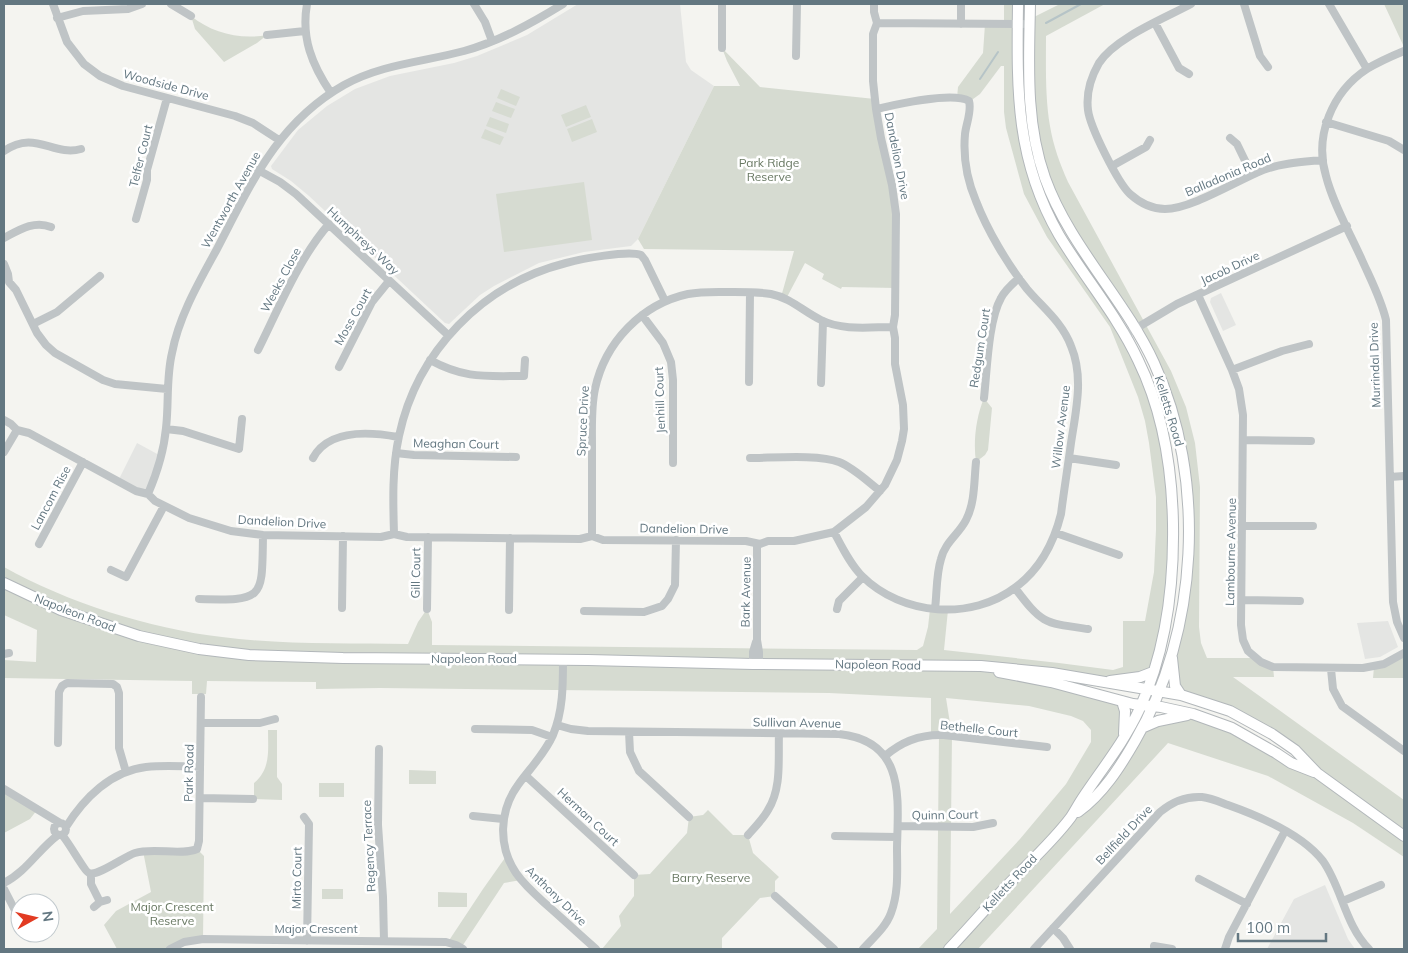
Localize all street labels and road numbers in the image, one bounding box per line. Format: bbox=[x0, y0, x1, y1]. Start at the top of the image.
street label: Woodside Drive bbox=[122, 66, 211, 103]
street label: Dandelion Drive bbox=[882, 111, 913, 201]
street label: Telfer Court bbox=[125, 123, 156, 189]
street label: Wentworth Avenue bbox=[198, 149, 263, 251]
street label: Balladonia Road bbox=[1183, 150, 1273, 199]
street label: Humphreys Way bbox=[324, 203, 403, 278]
street label: Weeks Close bbox=[257, 245, 304, 315]
street label: Jacob Drive bbox=[1198, 247, 1262, 288]
street label: Moss Court bbox=[331, 286, 374, 348]
street label: Redgum Court bbox=[966, 307, 993, 389]
street label: Murrindal Drive bbox=[1366, 322, 1383, 408]
street label: Jenhill Court bbox=[651, 366, 668, 434]
street label: Kelletts Road bbox=[1152, 374, 1187, 448]
street label: Willow Avenue bbox=[1048, 384, 1073, 470]
street label: Spruce Drive bbox=[573, 385, 592, 457]
street label: Meaghan Court bbox=[413, 435, 499, 452]
street label: Lancom Rise bbox=[27, 463, 74, 533]
street label: Lambourne Avenue bbox=[1222, 498, 1239, 606]
street label: Dandelion Drive bbox=[237, 512, 327, 531]
street label: Dandelion Drive bbox=[640, 520, 728, 537]
street label: Gill Court bbox=[408, 547, 423, 599]
street label: Bark Avenue bbox=[737, 556, 754, 628]
street label: Napoleon Road bbox=[32, 590, 118, 635]
street label: Napoleon Road bbox=[431, 651, 517, 666]
street label: Napoleon Road bbox=[835, 656, 921, 673]
street label: Sullivan Avenue bbox=[753, 714, 841, 731]
street label: Bethelle Court bbox=[939, 717, 1019, 740]
street label: Park Road bbox=[180, 744, 197, 802]
street label: Herman Court bbox=[555, 784, 622, 849]
street label: Regency Terrace bbox=[359, 800, 378, 892]
street label: Bellfield Drive bbox=[1092, 802, 1155, 868]
street label: Quinn Court bbox=[912, 806, 978, 823]
street label: Mirto Court bbox=[288, 847, 305, 909]
street label: Kelletts Road bbox=[979, 851, 1040, 914]
street label: Anthony Drive bbox=[523, 863, 590, 929]
street label: Major Crescent bbox=[274, 921, 358, 936]

